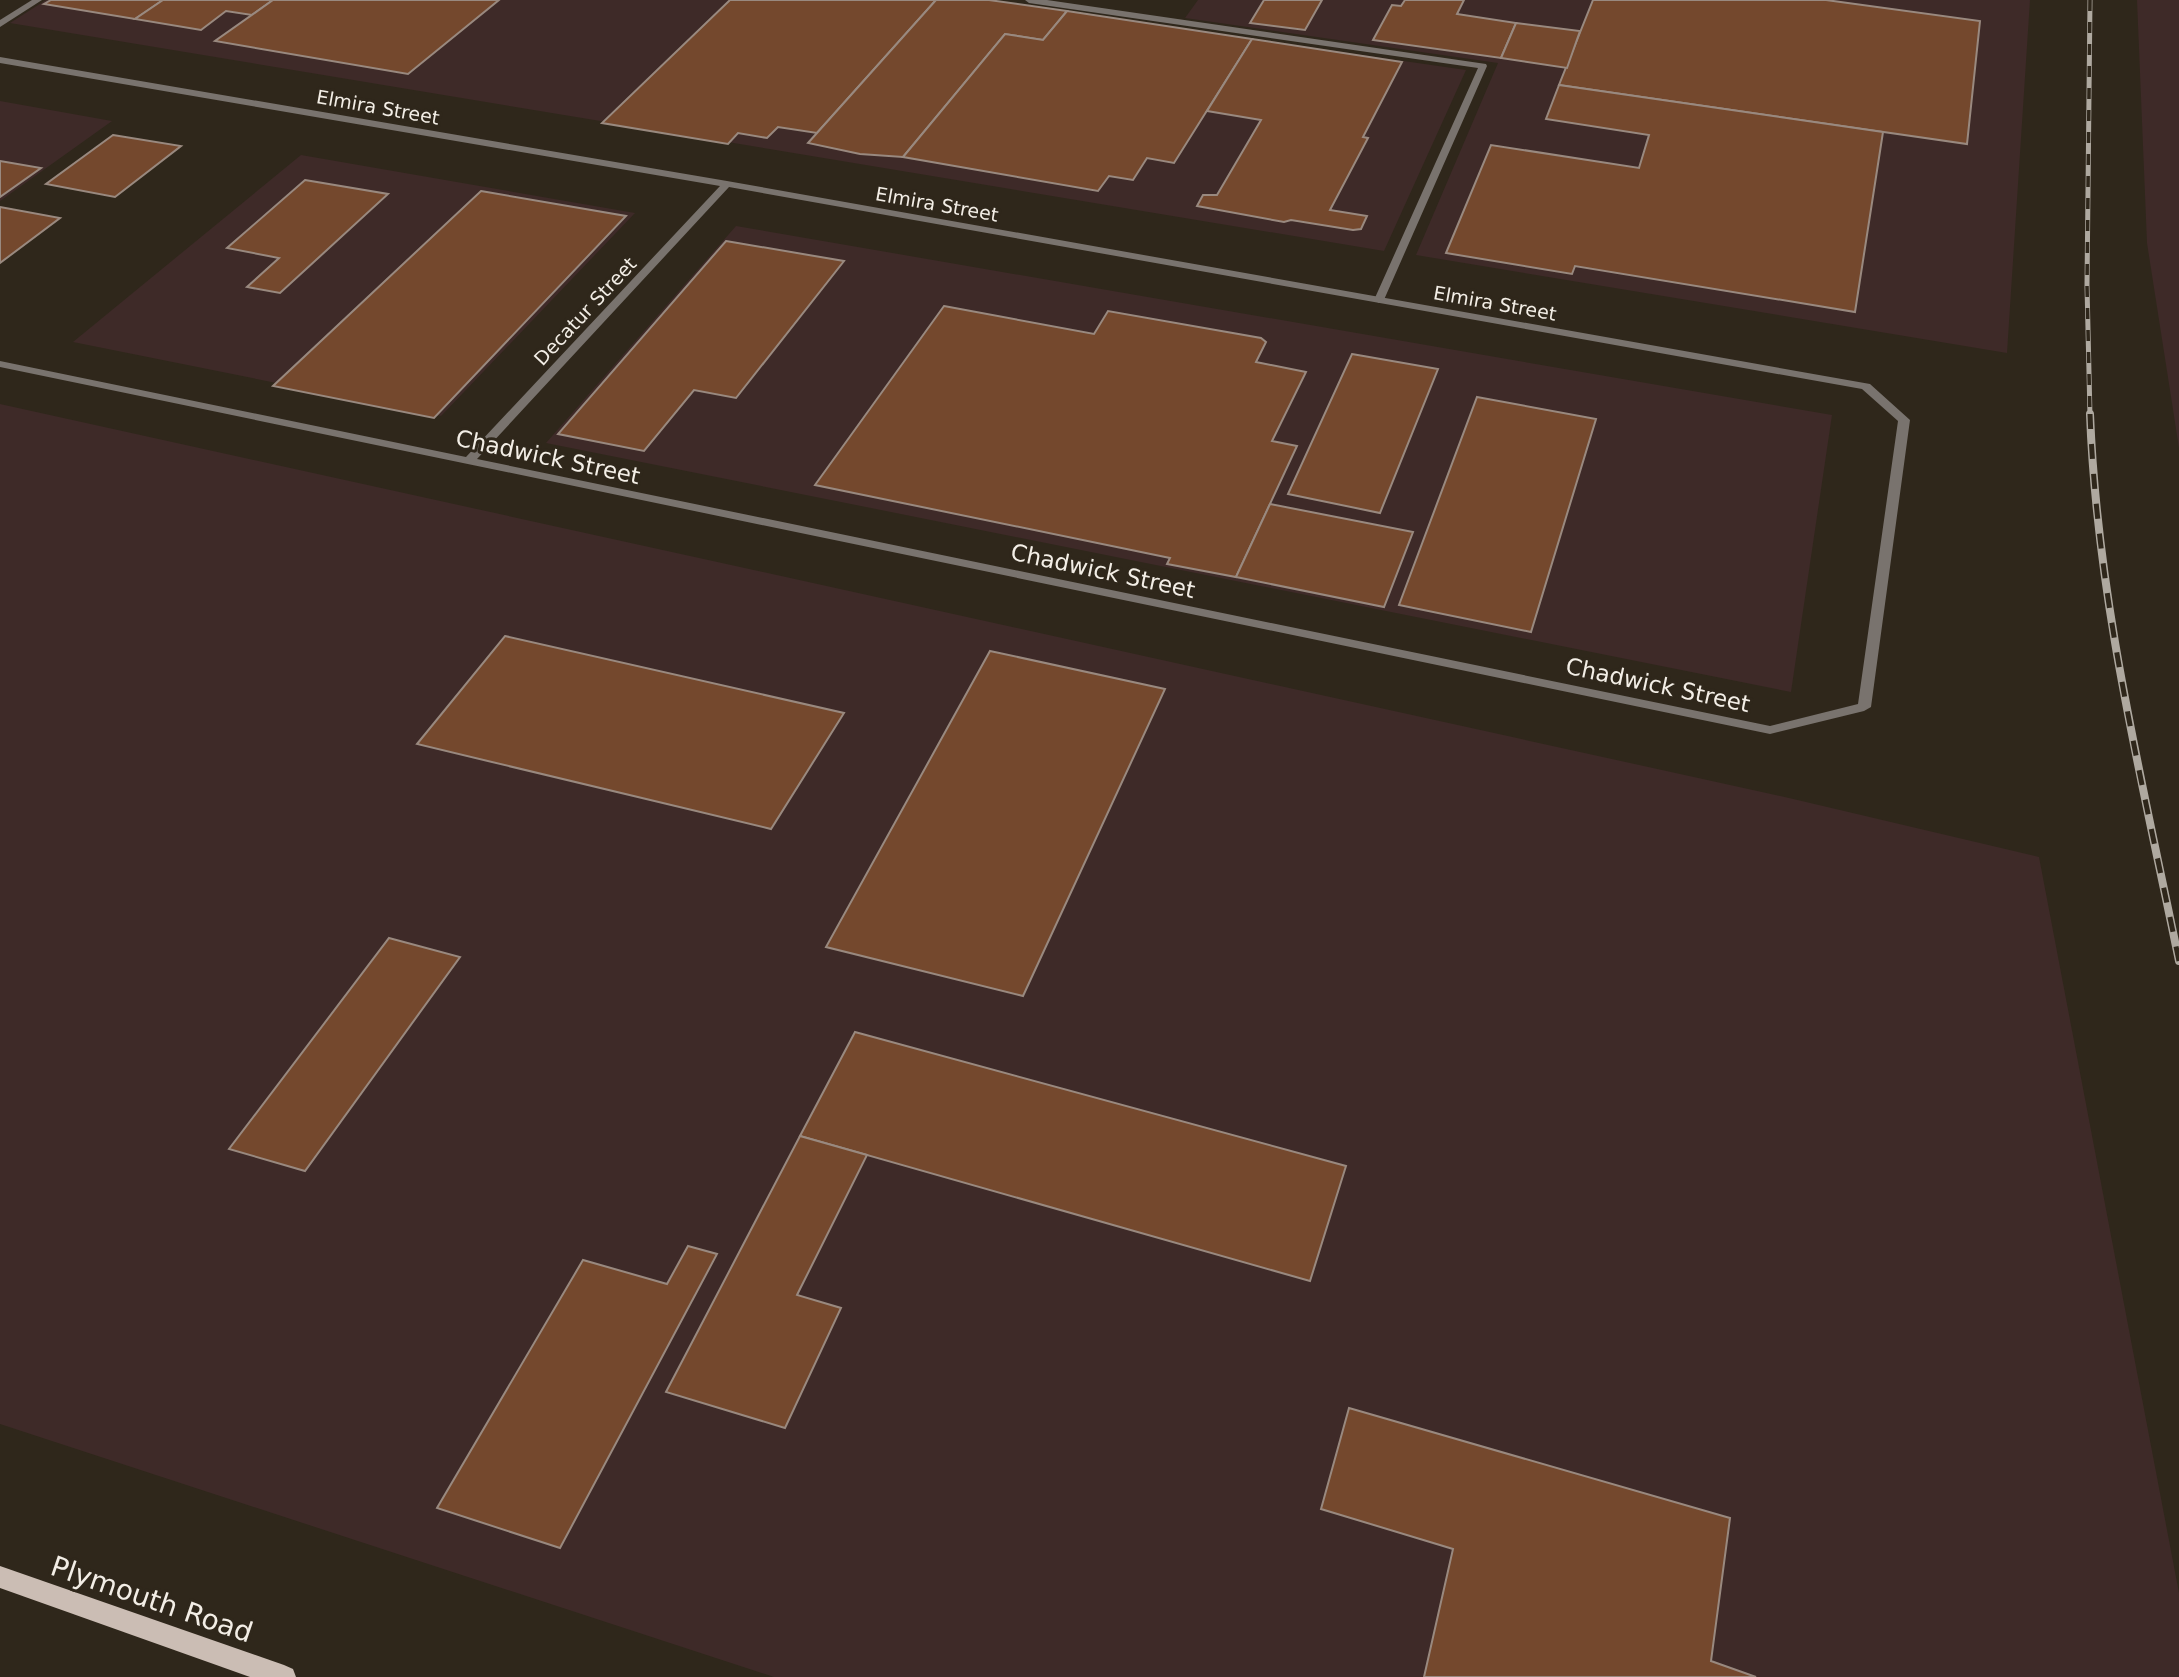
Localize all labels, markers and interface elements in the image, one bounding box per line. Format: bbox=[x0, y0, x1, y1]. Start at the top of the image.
street label: Elmira Street bbox=[315, 85, 441, 129]
street label: Elmira Street bbox=[874, 182, 1000, 226]
street label: Decatur Street bbox=[529, 252, 641, 370]
street label: Elmira Street bbox=[1432, 281, 1558, 325]
street label: Chadwick Street bbox=[453, 425, 643, 489]
street label: Chadwick Street bbox=[1008, 539, 1198, 603]
street label: Chadwick Street bbox=[1563, 653, 1753, 717]
street label: Plymouth Road bbox=[47, 1549, 257, 1649]

